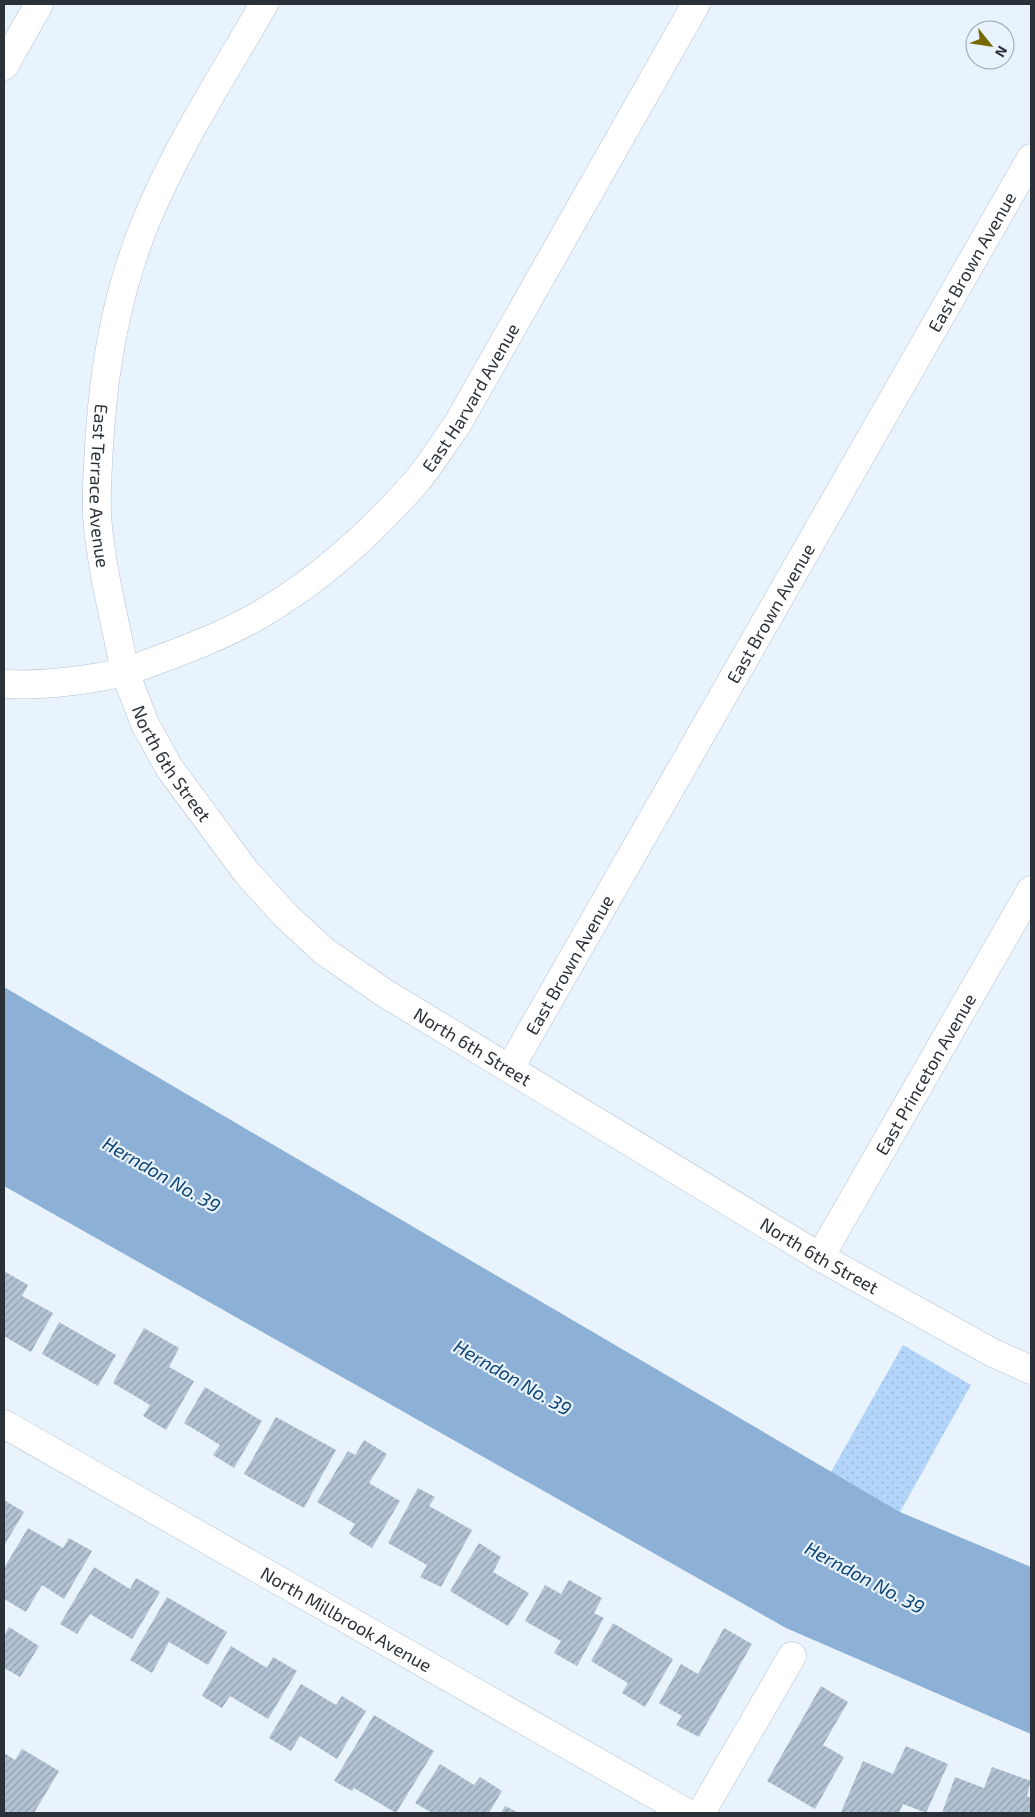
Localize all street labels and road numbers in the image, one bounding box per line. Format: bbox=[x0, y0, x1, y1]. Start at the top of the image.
street label: East Brown Avenue bbox=[923, 188, 1020, 336]
street label: East Harvard Avenue bbox=[417, 319, 523, 476]
street label: East Terrace Avenue bbox=[86, 403, 115, 569]
street label: East Brown Avenue bbox=[722, 539, 819, 687]
street label: North 6th Street bbox=[128, 702, 216, 826]
street label: East Brown Avenue bbox=[520, 891, 618, 1039]
street label: East Princeton Avenue bbox=[870, 989, 980, 1159]
street label: North 6th Street bbox=[410, 1002, 535, 1090]
street label: North 6th Street bbox=[756, 1212, 883, 1298]
street label: North Millbrook Avenue bbox=[257, 1562, 436, 1676]

